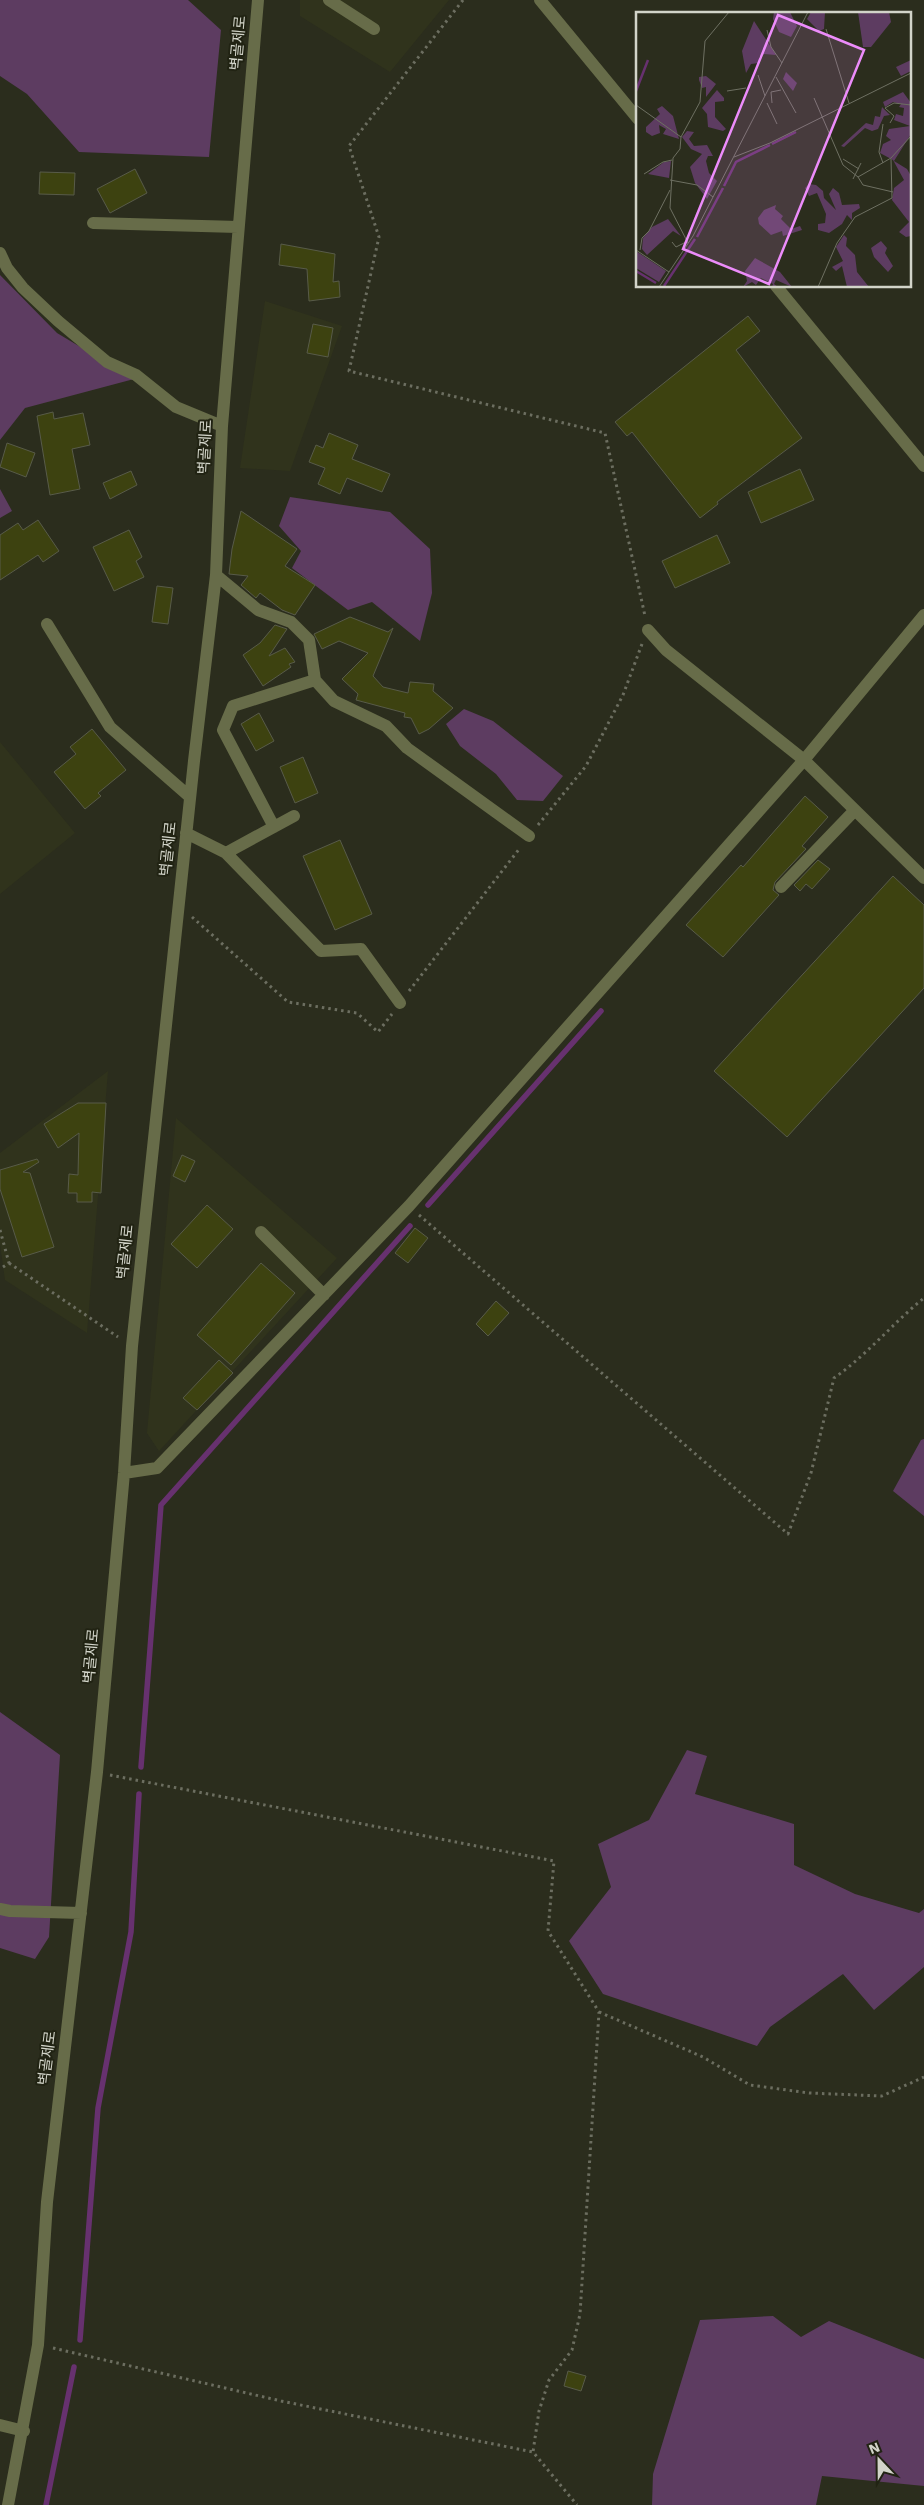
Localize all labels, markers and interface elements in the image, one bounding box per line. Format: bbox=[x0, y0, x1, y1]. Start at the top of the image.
inset map bbox=[636, 12, 912, 288]
street label: 벽골제로 bbox=[227, 15, 249, 71]
street label: 벽골제로 bbox=[195, 419, 215, 475]
street label: 벽골제로 bbox=[156, 821, 180, 877]
street label: 벽골제로 bbox=[113, 1224, 137, 1280]
street label: 벽골제로 bbox=[80, 1628, 102, 1684]
street label: 벽골제로 bbox=[35, 2030, 59, 2086]
north arrow bbox=[854, 2435, 904, 2485]
text: N bbox=[866, 2439, 882, 2457]

